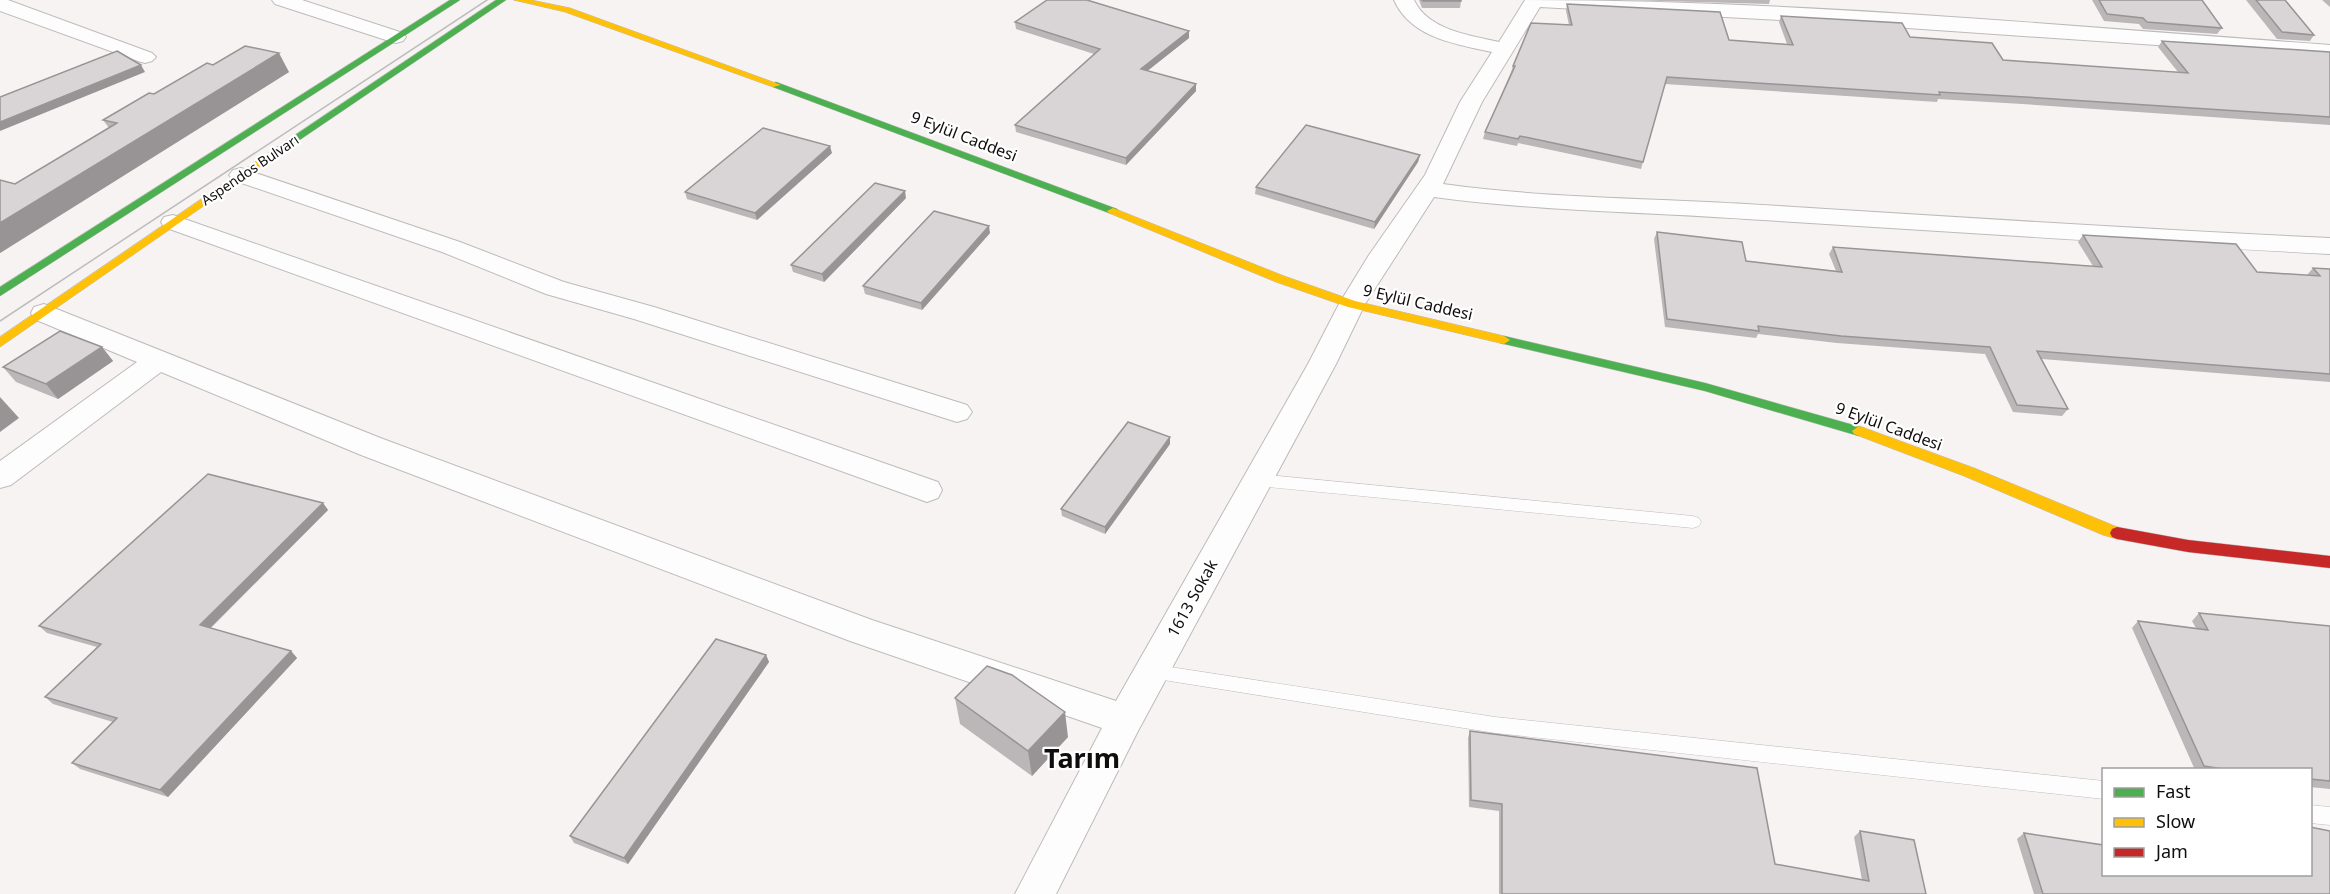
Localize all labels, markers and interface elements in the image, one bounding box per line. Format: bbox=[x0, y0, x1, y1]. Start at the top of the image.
street label: 9 Eylül Caddesi bbox=[908, 106, 1020, 166]
street label: Aspendos Bulvarı bbox=[197, 130, 302, 209]
street label: 9 Eylül Caddesi bbox=[1361, 279, 1475, 325]
street label: 9 Eylül Caddesi bbox=[1832, 396, 1946, 456]
street label: 1613 Sokak bbox=[1162, 555, 1223, 641]
district label: Tarım bbox=[1044, 739, 1120, 776]
legend bbox=[2102, 768, 2312, 876]
text: Fast bbox=[2156, 779, 2191, 803]
text: Slow bbox=[2156, 809, 2195, 833]
text: Jam bbox=[2154, 839, 2188, 863]

